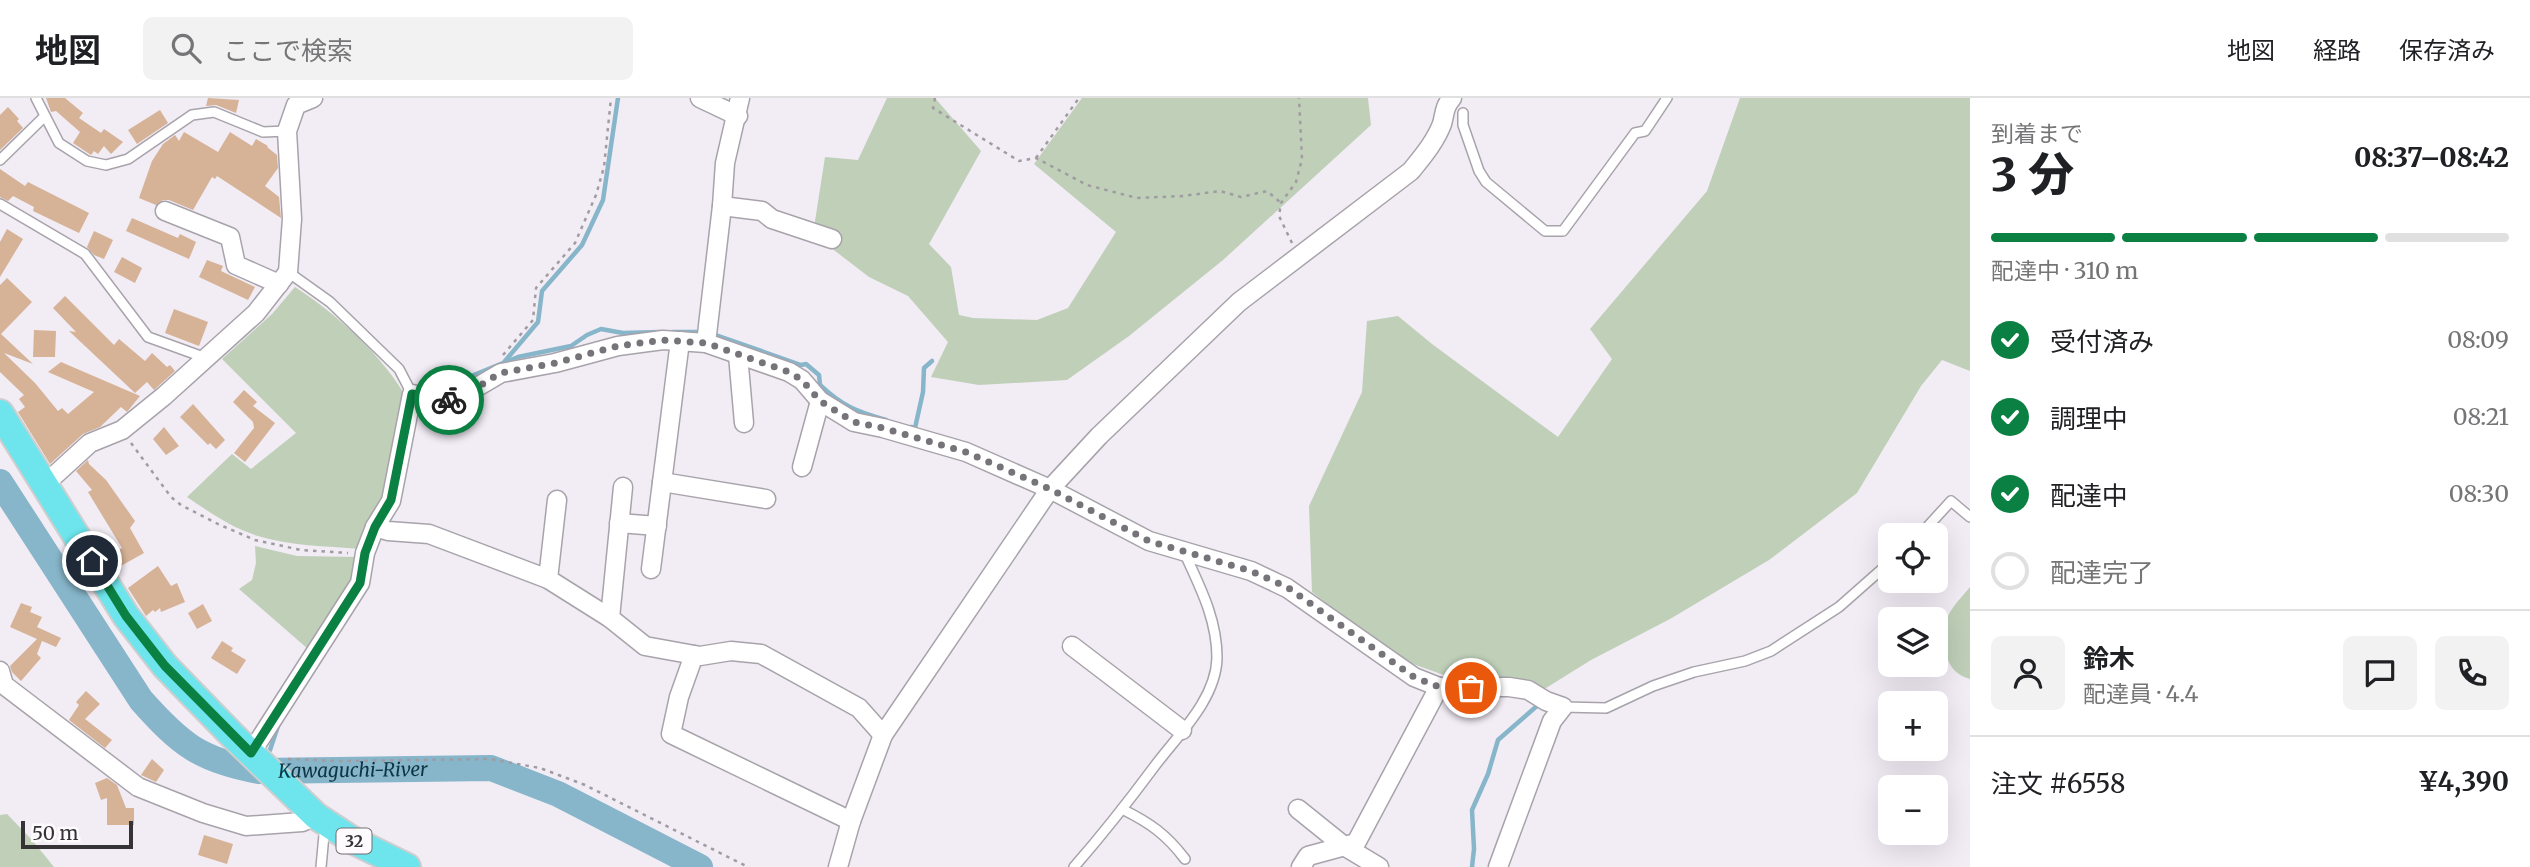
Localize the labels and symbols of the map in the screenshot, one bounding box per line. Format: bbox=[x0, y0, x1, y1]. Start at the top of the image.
courier bbox=[414, 365, 484, 435]
pin bbox=[62, 531, 122, 591]
pin bbox=[1441, 658, 1501, 718]
water label: Kawaguchi-River bbox=[277, 757, 428, 783]
scale bar bbox=[21, 818, 133, 850]
road number: 32 bbox=[336, 828, 372, 854]

